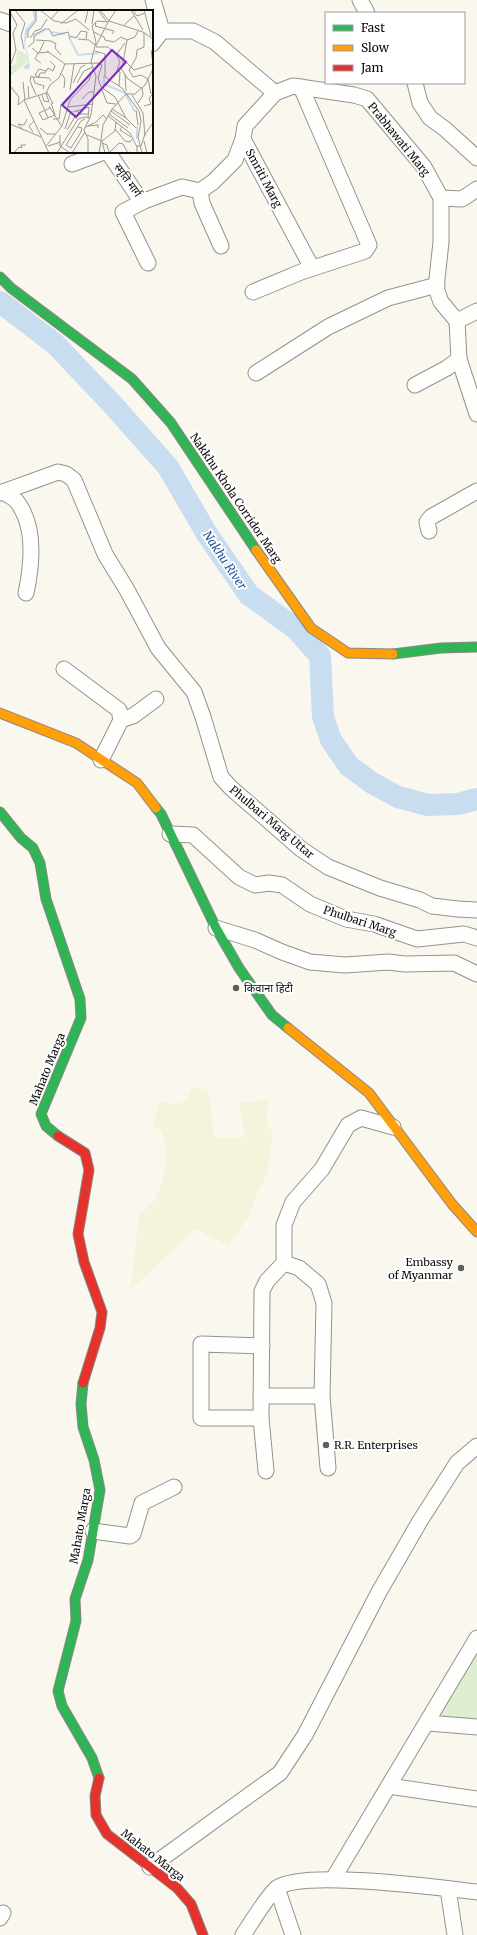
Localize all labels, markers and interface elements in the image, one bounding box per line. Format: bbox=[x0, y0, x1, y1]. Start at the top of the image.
inset map bbox=[10, 10, 153, 153]
legend bbox=[325, 12, 465, 84]
text: Fast bbox=[361, 20, 385, 35]
text: Slow bbox=[361, 40, 390, 55]
text: Jam bbox=[360, 60, 384, 75]
street label: Prabhawati Marg bbox=[365, 99, 433, 179]
street label: Smriti Marg bbox=[243, 146, 285, 210]
street label: स्मृति मार्ग bbox=[111, 160, 145, 200]
street label: Nakkhu Khola Corridor Marg bbox=[187, 430, 285, 566]
water label: Nakhu River bbox=[200, 528, 251, 593]
street label: Phulbari Marg Uttar bbox=[227, 782, 317, 862]
street label: Phulbari Marg bbox=[322, 903, 399, 940]
place label: किवाना हिटी bbox=[244, 981, 293, 995]
marker: किवाना हिटी bbox=[231, 983, 241, 993]
street label: Mahato Marga bbox=[26, 1031, 68, 1107]
place label: Embassy of Myanmar bbox=[388, 1255, 454, 1282]
marker: Embassy of Myanmar bbox=[456, 1263, 466, 1273]
place label: R.R. Enterprises bbox=[334, 1438, 418, 1452]
marker: R.R. Enterprises bbox=[321, 1440, 331, 1450]
street label: Mahato Marga bbox=[66, 1487, 94, 1565]
street label: Mahato Marga bbox=[118, 1826, 188, 1884]

